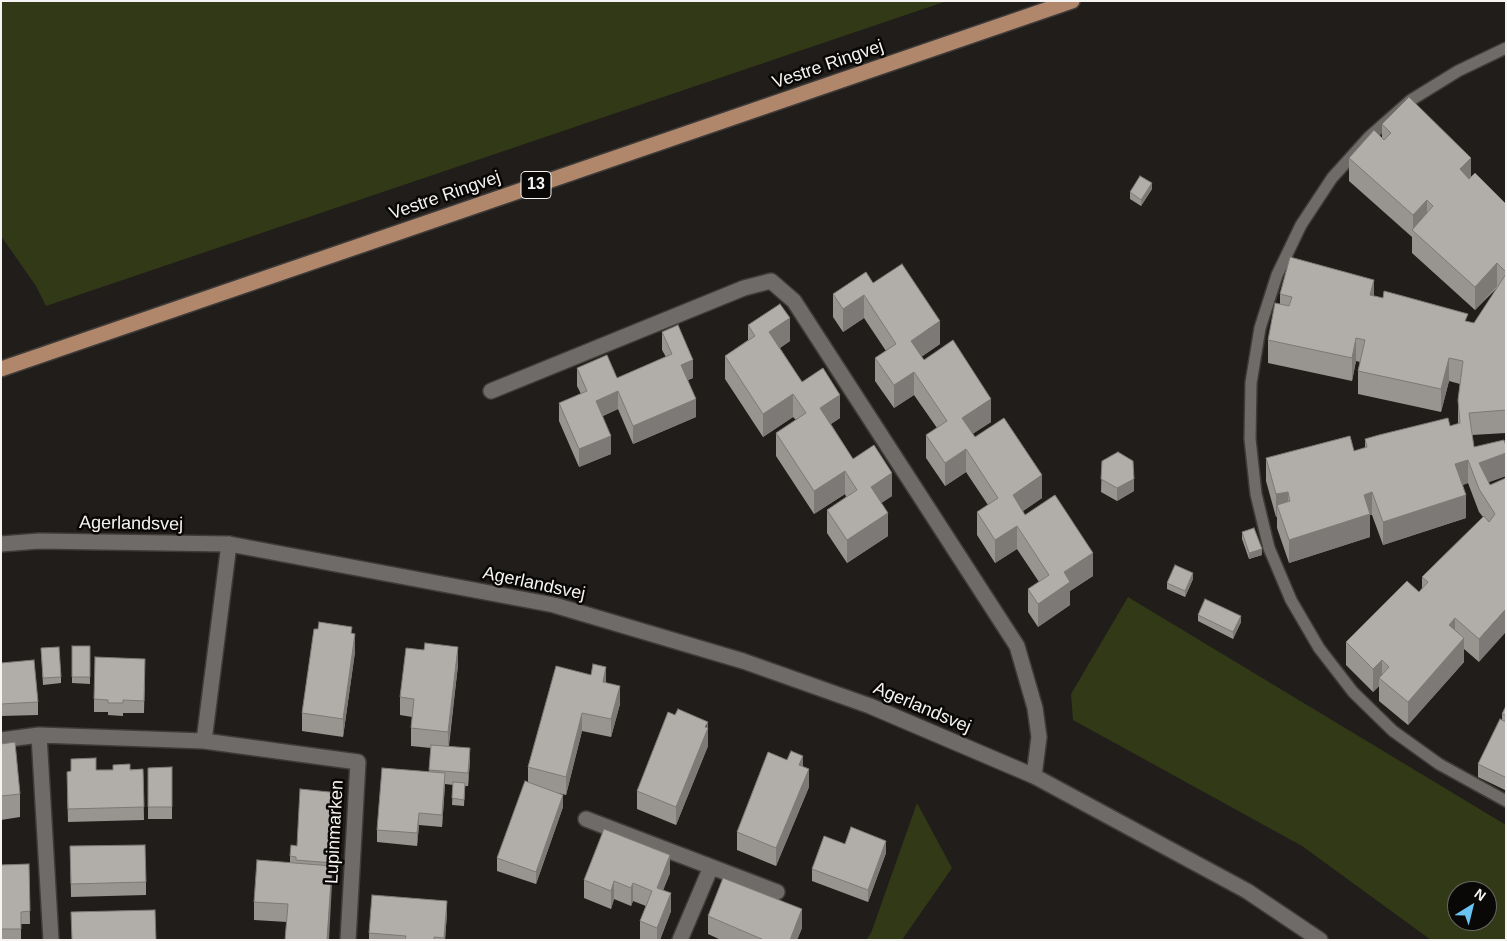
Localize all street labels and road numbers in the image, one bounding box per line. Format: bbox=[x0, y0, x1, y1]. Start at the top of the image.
street label: Vestre Ringvej bbox=[770, 36, 886, 94]
street label: Vestre Ringvej bbox=[387, 167, 503, 225]
road number: 13 bbox=[521, 172, 551, 198]
street label: Agerlandsvej bbox=[79, 512, 183, 536]
street label: Agerlandsvej bbox=[481, 563, 587, 605]
street label: Agerlandsvej bbox=[870, 678, 974, 738]
street label: Lupinmarken bbox=[321, 779, 349, 885]

